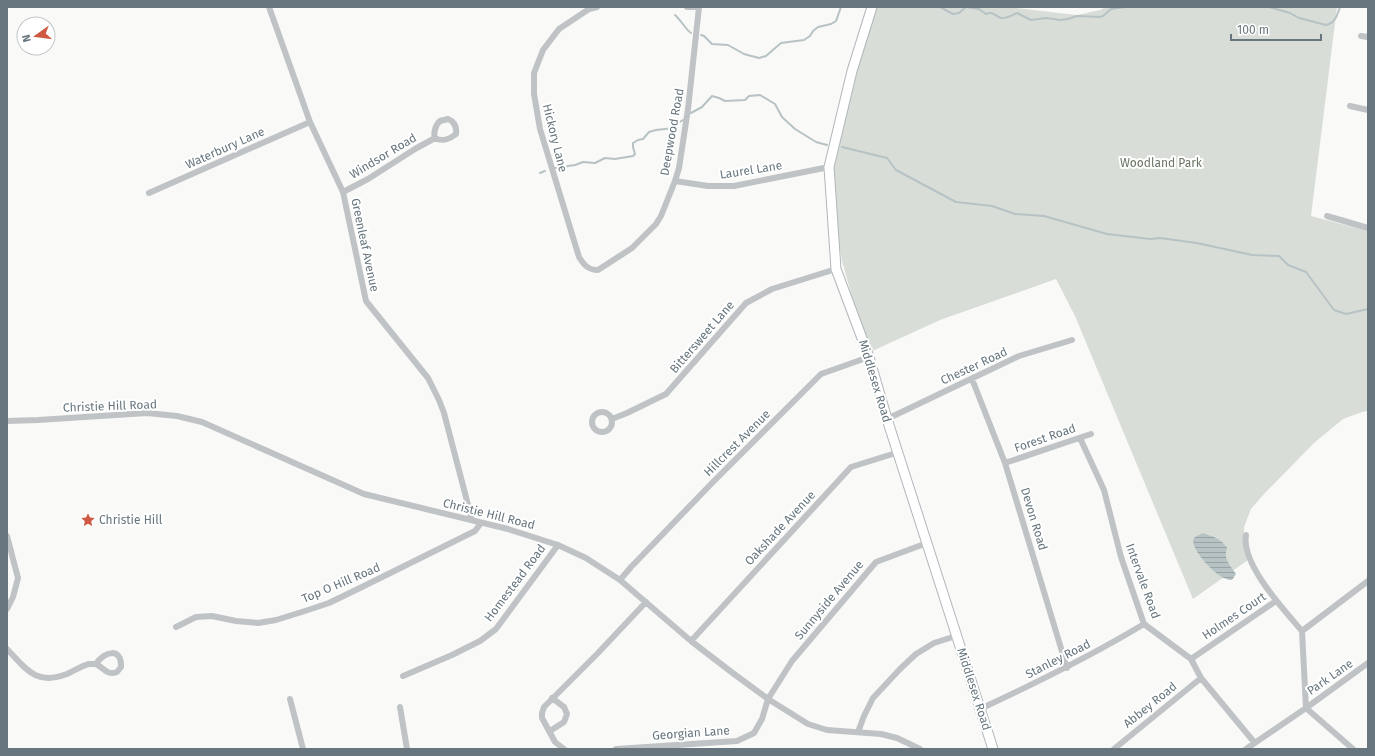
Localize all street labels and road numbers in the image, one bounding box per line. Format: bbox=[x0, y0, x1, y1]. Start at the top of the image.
street label: Deepwood Road bbox=[657, 87, 687, 177]
street label: Hickory Lane bbox=[540, 102, 570, 174]
street label: Waterbury Lane bbox=[183, 124, 267, 172]
street label: Windsor Road bbox=[347, 131, 419, 181]
street label: Laurel Lane bbox=[719, 158, 783, 182]
street label: Greenleaf Avenue bbox=[348, 197, 382, 293]
street label: Bittersweet Lane bbox=[667, 298, 737, 376]
street label: Middlesex Road bbox=[856, 338, 894, 424]
street label: Chester Road bbox=[938, 344, 1010, 388]
street label: Christie Hill Road bbox=[63, 397, 157, 415]
street label: Hillcrest Avenue bbox=[701, 407, 773, 479]
street label: Forest Road bbox=[1012, 421, 1078, 455]
street label: Devon Road bbox=[1018, 486, 1050, 552]
street label: Oakshade Avenue bbox=[742, 488, 818, 568]
street label: Christie Hill Road bbox=[442, 496, 536, 532]
street label: Homestead Road bbox=[482, 542, 548, 624]
street label: Intervale Road bbox=[1123, 542, 1163, 620]
street label: Sunnyside Avenue bbox=[792, 558, 866, 642]
street label: Top O Hill Road bbox=[300, 560, 382, 606]
street label: Holmes Court bbox=[1200, 589, 1269, 642]
street label: Stanley Road bbox=[1023, 637, 1093, 681]
street label: Middlesex Road bbox=[954, 646, 994, 732]
street label: Park Lane bbox=[1304, 656, 1356, 698]
street label: Abbey Road bbox=[1121, 679, 1179, 731]
street label: Georgian Lane bbox=[652, 723, 730, 743]

